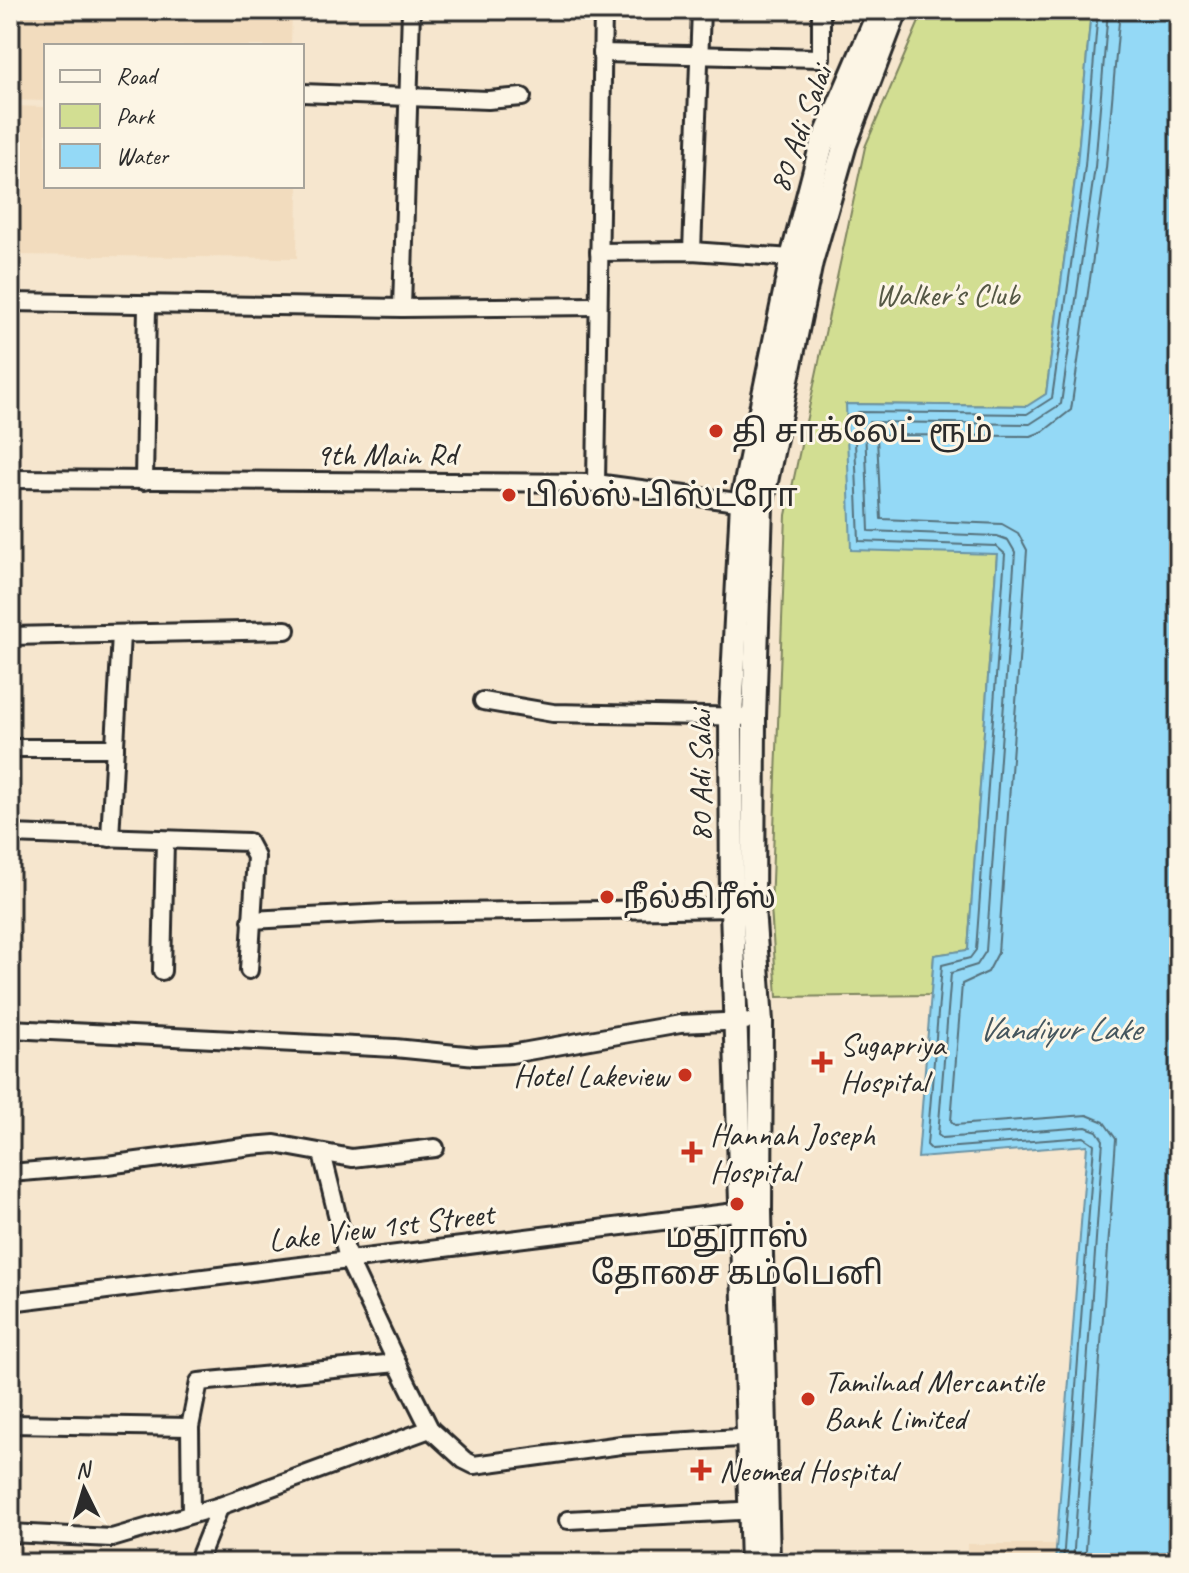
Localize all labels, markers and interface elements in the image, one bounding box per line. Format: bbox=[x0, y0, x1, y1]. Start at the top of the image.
legend bbox=[44, 44, 304, 188]
street label: 80 Adi Salai bbox=[758, 56, 843, 198]
text: Road bbox=[116, 61, 160, 91]
text: Park bbox=[116, 101, 156, 131]
text: Water bbox=[116, 141, 171, 171]
park label: Walker's Club bbox=[875, 274, 1021, 315]
place label: தி சாக்லேட் ரூம் bbox=[732, 411, 993, 453]
marker: தி சாக்லேட் ரூம் bbox=[707, 422, 725, 440]
street label: 9th Main Rd bbox=[316, 434, 461, 475]
place label: பில்ஸ் பிஸ்ட்ரோ bbox=[525, 475, 798, 516]
marker: பில்ஸ் பிஸ்ட்ரோ bbox=[500, 486, 518, 504]
street label: 80 Adi Salai bbox=[680, 706, 721, 842]
place label: நீல்கிரீஸ் bbox=[623, 877, 776, 918]
marker: நீல்கிரீஸ் bbox=[598, 888, 616, 906]
water label: Vandiyur Lake bbox=[978, 1007, 1145, 1050]
place label: Sugapriya Hospital bbox=[840, 1024, 947, 1102]
marker: Sugapriya Hospital bbox=[811, 1051, 833, 1073]
place label: Hotel Lakeview bbox=[513, 1055, 671, 1096]
marker: Hotel Lakeview bbox=[676, 1066, 694, 1084]
place label: Hannah Joseph Hospital bbox=[710, 1114, 875, 1192]
marker: Hannah Joseph Hospital bbox=[681, 1141, 703, 1163]
street label: Lake View 1st Street bbox=[266, 1192, 499, 1261]
marker: மதுராஸ் தோசை கம்பெனி bbox=[728, 1195, 746, 1213]
place label: மதுராஸ் தோசை கம்பெனி bbox=[591, 1216, 883, 1294]
place label: Tamilnad Mercantile Bank Limited bbox=[824, 1361, 1046, 1439]
marker: Tamilnad Mercantile Bank Limited bbox=[799, 1390, 817, 1408]
north arrow bbox=[44, 1449, 124, 1529]
place label: Neomed Hospital bbox=[719, 1450, 902, 1491]
text: N bbox=[74, 1455, 94, 1485]
marker: Neomed Hospital bbox=[690, 1459, 712, 1481]

